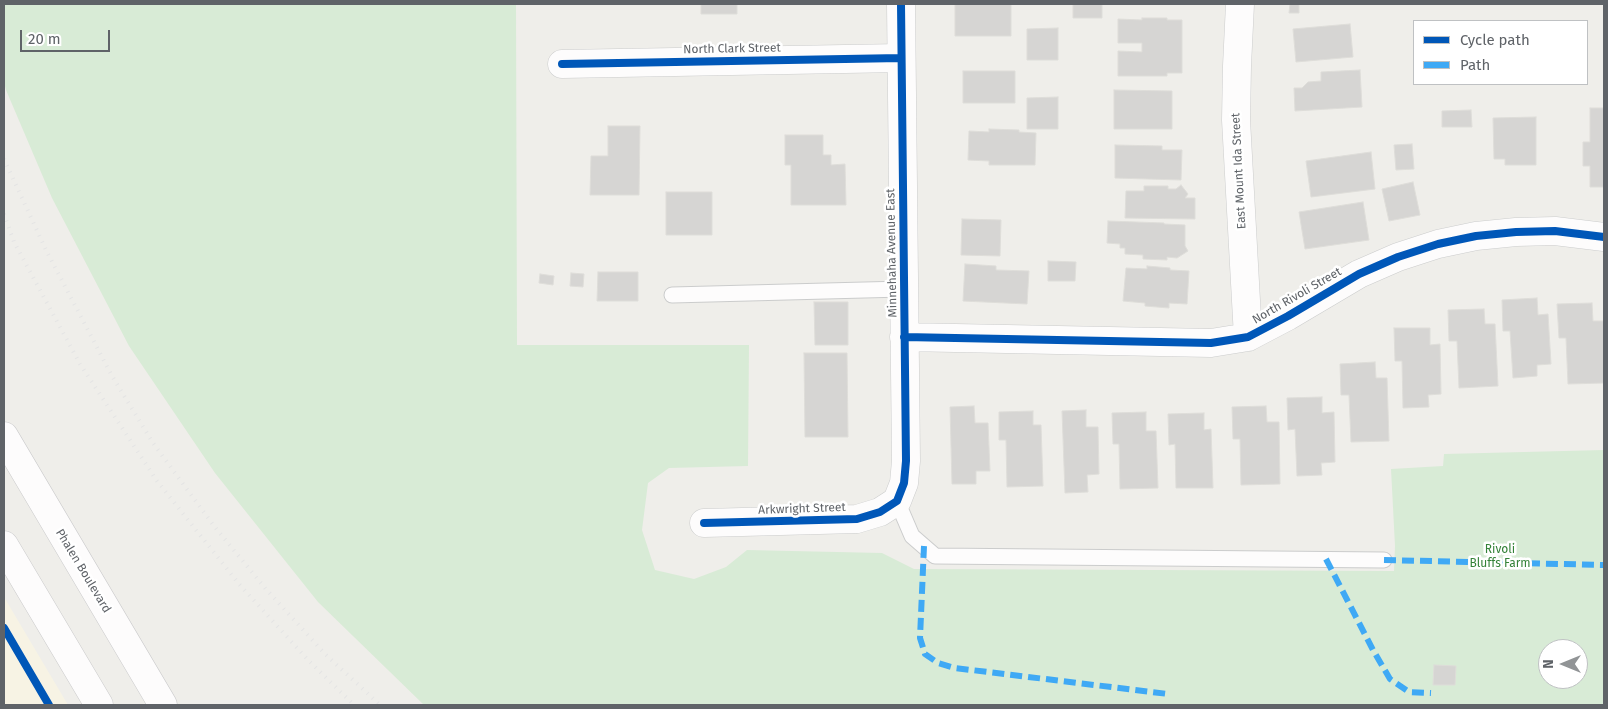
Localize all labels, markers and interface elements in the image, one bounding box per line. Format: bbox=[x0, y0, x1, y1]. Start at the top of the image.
scale bar bbox=[22, 20, 112, 52]
legend bbox=[1413, 20, 1588, 85]
text: 20 m bbox=[28, 30, 61, 48]
text: Cycle path bbox=[1460, 31, 1530, 49]
street label: North Clark Street bbox=[683, 41, 781, 57]
text: Path bbox=[1460, 56, 1490, 74]
street label: East Mount Ida Street bbox=[1229, 112, 1249, 230]
street label: Minnehaha Avenue East bbox=[884, 188, 900, 318]
street label: North Rivoli Street bbox=[1250, 265, 1344, 327]
street label: Arkwright Street bbox=[758, 500, 846, 518]
street label: Phalen Boulevard bbox=[52, 526, 114, 616]
park label: Rivoli Bluffs Farm bbox=[1469, 543, 1531, 571]
north arrow bbox=[1538, 639, 1588, 689]
text: N bbox=[1540, 659, 1557, 669]

